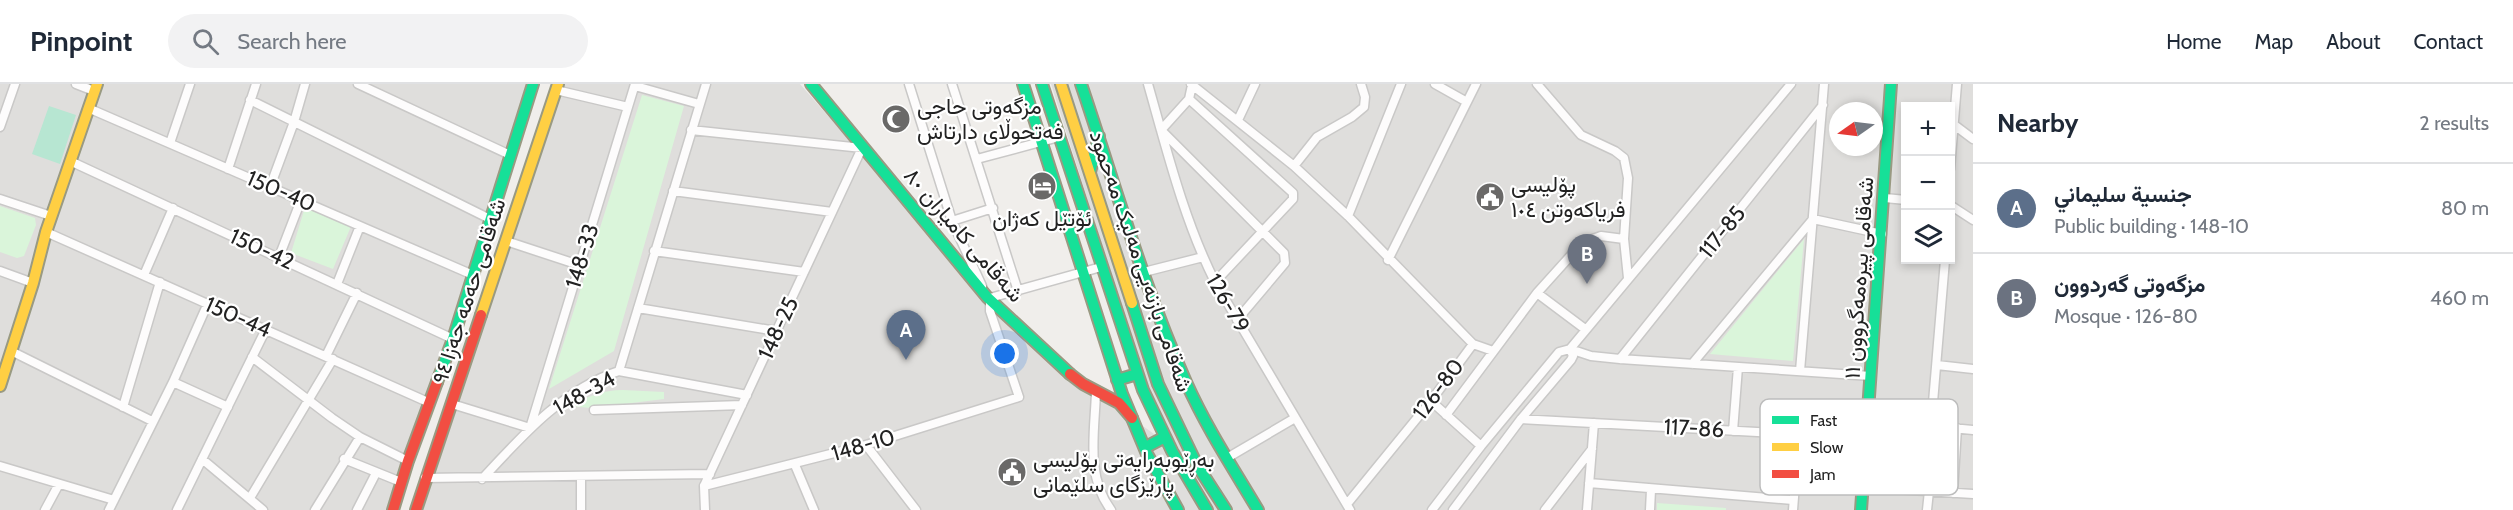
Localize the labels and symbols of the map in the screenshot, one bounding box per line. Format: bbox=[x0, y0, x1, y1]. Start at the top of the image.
place label: مزگەوتی حاجی فەتحوڵای دارتاش bbox=[917, 93, 1064, 145]
north arrow bbox=[1829, 102, 1883, 156]
mosque icon: مزگەوتی حاجی فەتحوڵای دارتاش bbox=[880, 103, 912, 135]
street label: شەقامی بازنەیی مەلیک مەحمود bbox=[1083, 127, 1199, 395]
street label: شەقامی کامیاران ٨٠ bbox=[898, 162, 1030, 308]
street label: 150-40 bbox=[243, 165, 319, 217]
hotel icon: ئۆتێل کەژان bbox=[1026, 170, 1058, 202]
place label: پۆلیسی فریاکەوتن ١٠٤ bbox=[1511, 171, 1626, 223]
street label: شەقامی پیرەمەگروون ١١ bbox=[1838, 176, 1881, 380]
public building icon: پۆلیسی فریاکەوتن ١٠٤ bbox=[1474, 181, 1506, 213]
street label: شەقامی حەمە جەزا ٩٤ bbox=[426, 195, 512, 387]
street label: 117-85 bbox=[1693, 200, 1751, 264]
place label: ئۆتێل کەژان bbox=[992, 205, 1092, 232]
street label: 148-33 bbox=[559, 220, 605, 292]
street label: 150-42 bbox=[225, 222, 299, 276]
pin: B bbox=[1568, 234, 1606, 284]
street label: 126-79 bbox=[1200, 269, 1256, 337]
street label: 150-44 bbox=[201, 291, 275, 344]
street label: 148-25 bbox=[752, 293, 804, 363]
pin: A bbox=[886, 310, 926, 360]
your location bbox=[990, 339, 1019, 368]
street label: 126-80 bbox=[1406, 353, 1470, 425]
street label: 148-34 bbox=[548, 365, 620, 421]
legend bbox=[1760, 399, 1958, 495]
text: Fast bbox=[1810, 411, 1838, 430]
street label: 117-86 bbox=[1663, 413, 1725, 443]
street label: 148-10 bbox=[828, 423, 898, 467]
text: Slow bbox=[1810, 438, 1844, 457]
place label: بەڕێوبەرایەتی پۆلیسی پارێزگای سلێمانی bbox=[1033, 446, 1215, 499]
public building icon: بەڕێوبەرایەتی پۆلیسی پارێزگای سلێمانی bbox=[996, 456, 1028, 488]
text: Jam bbox=[1809, 465, 1836, 484]

